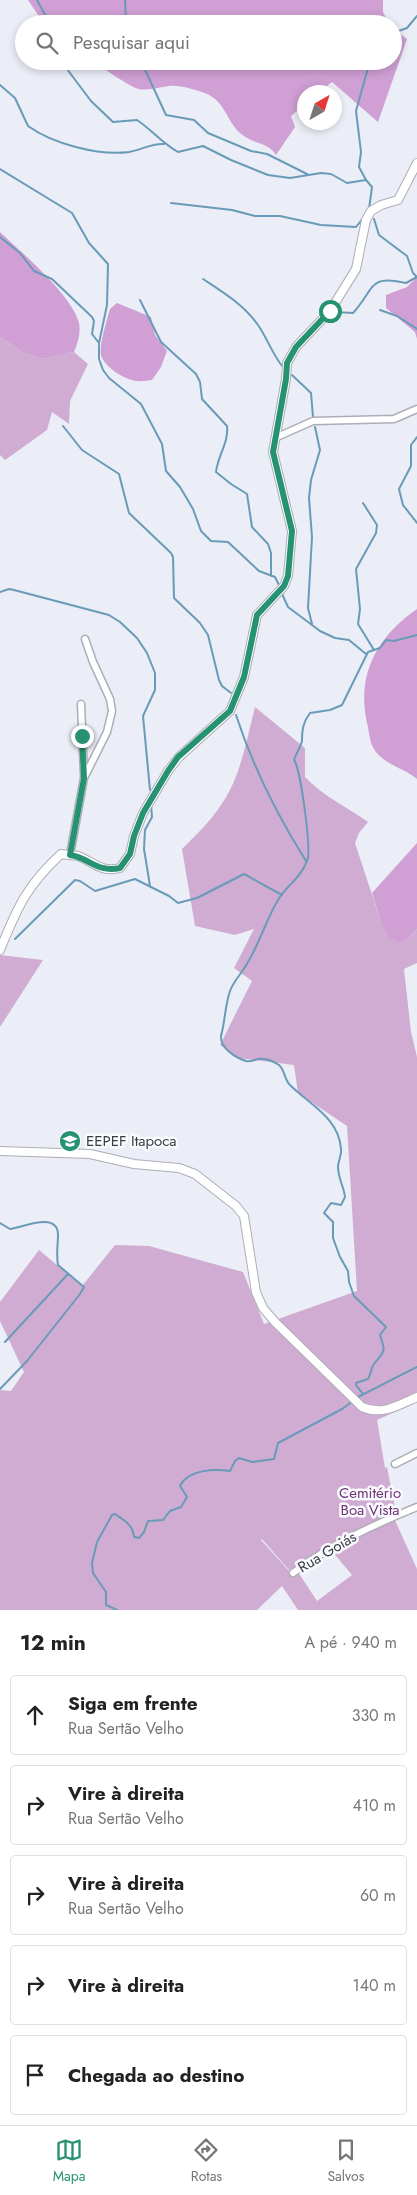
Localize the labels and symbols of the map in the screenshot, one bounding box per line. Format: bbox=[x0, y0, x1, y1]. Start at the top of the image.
north arrow bbox=[297, 85, 342, 130]
route start bbox=[319, 300, 342, 323]
route end bbox=[71, 725, 94, 748]
school or university icon: EEPEF Itapoca bbox=[58, 1129, 82, 1153]
place label: EEPEF Itapoca bbox=[86, 1130, 177, 1152]
park label: Cemitério Boa Vista bbox=[339, 1482, 401, 1521]
street label: Rua Goiás bbox=[293, 1526, 361, 1578]

